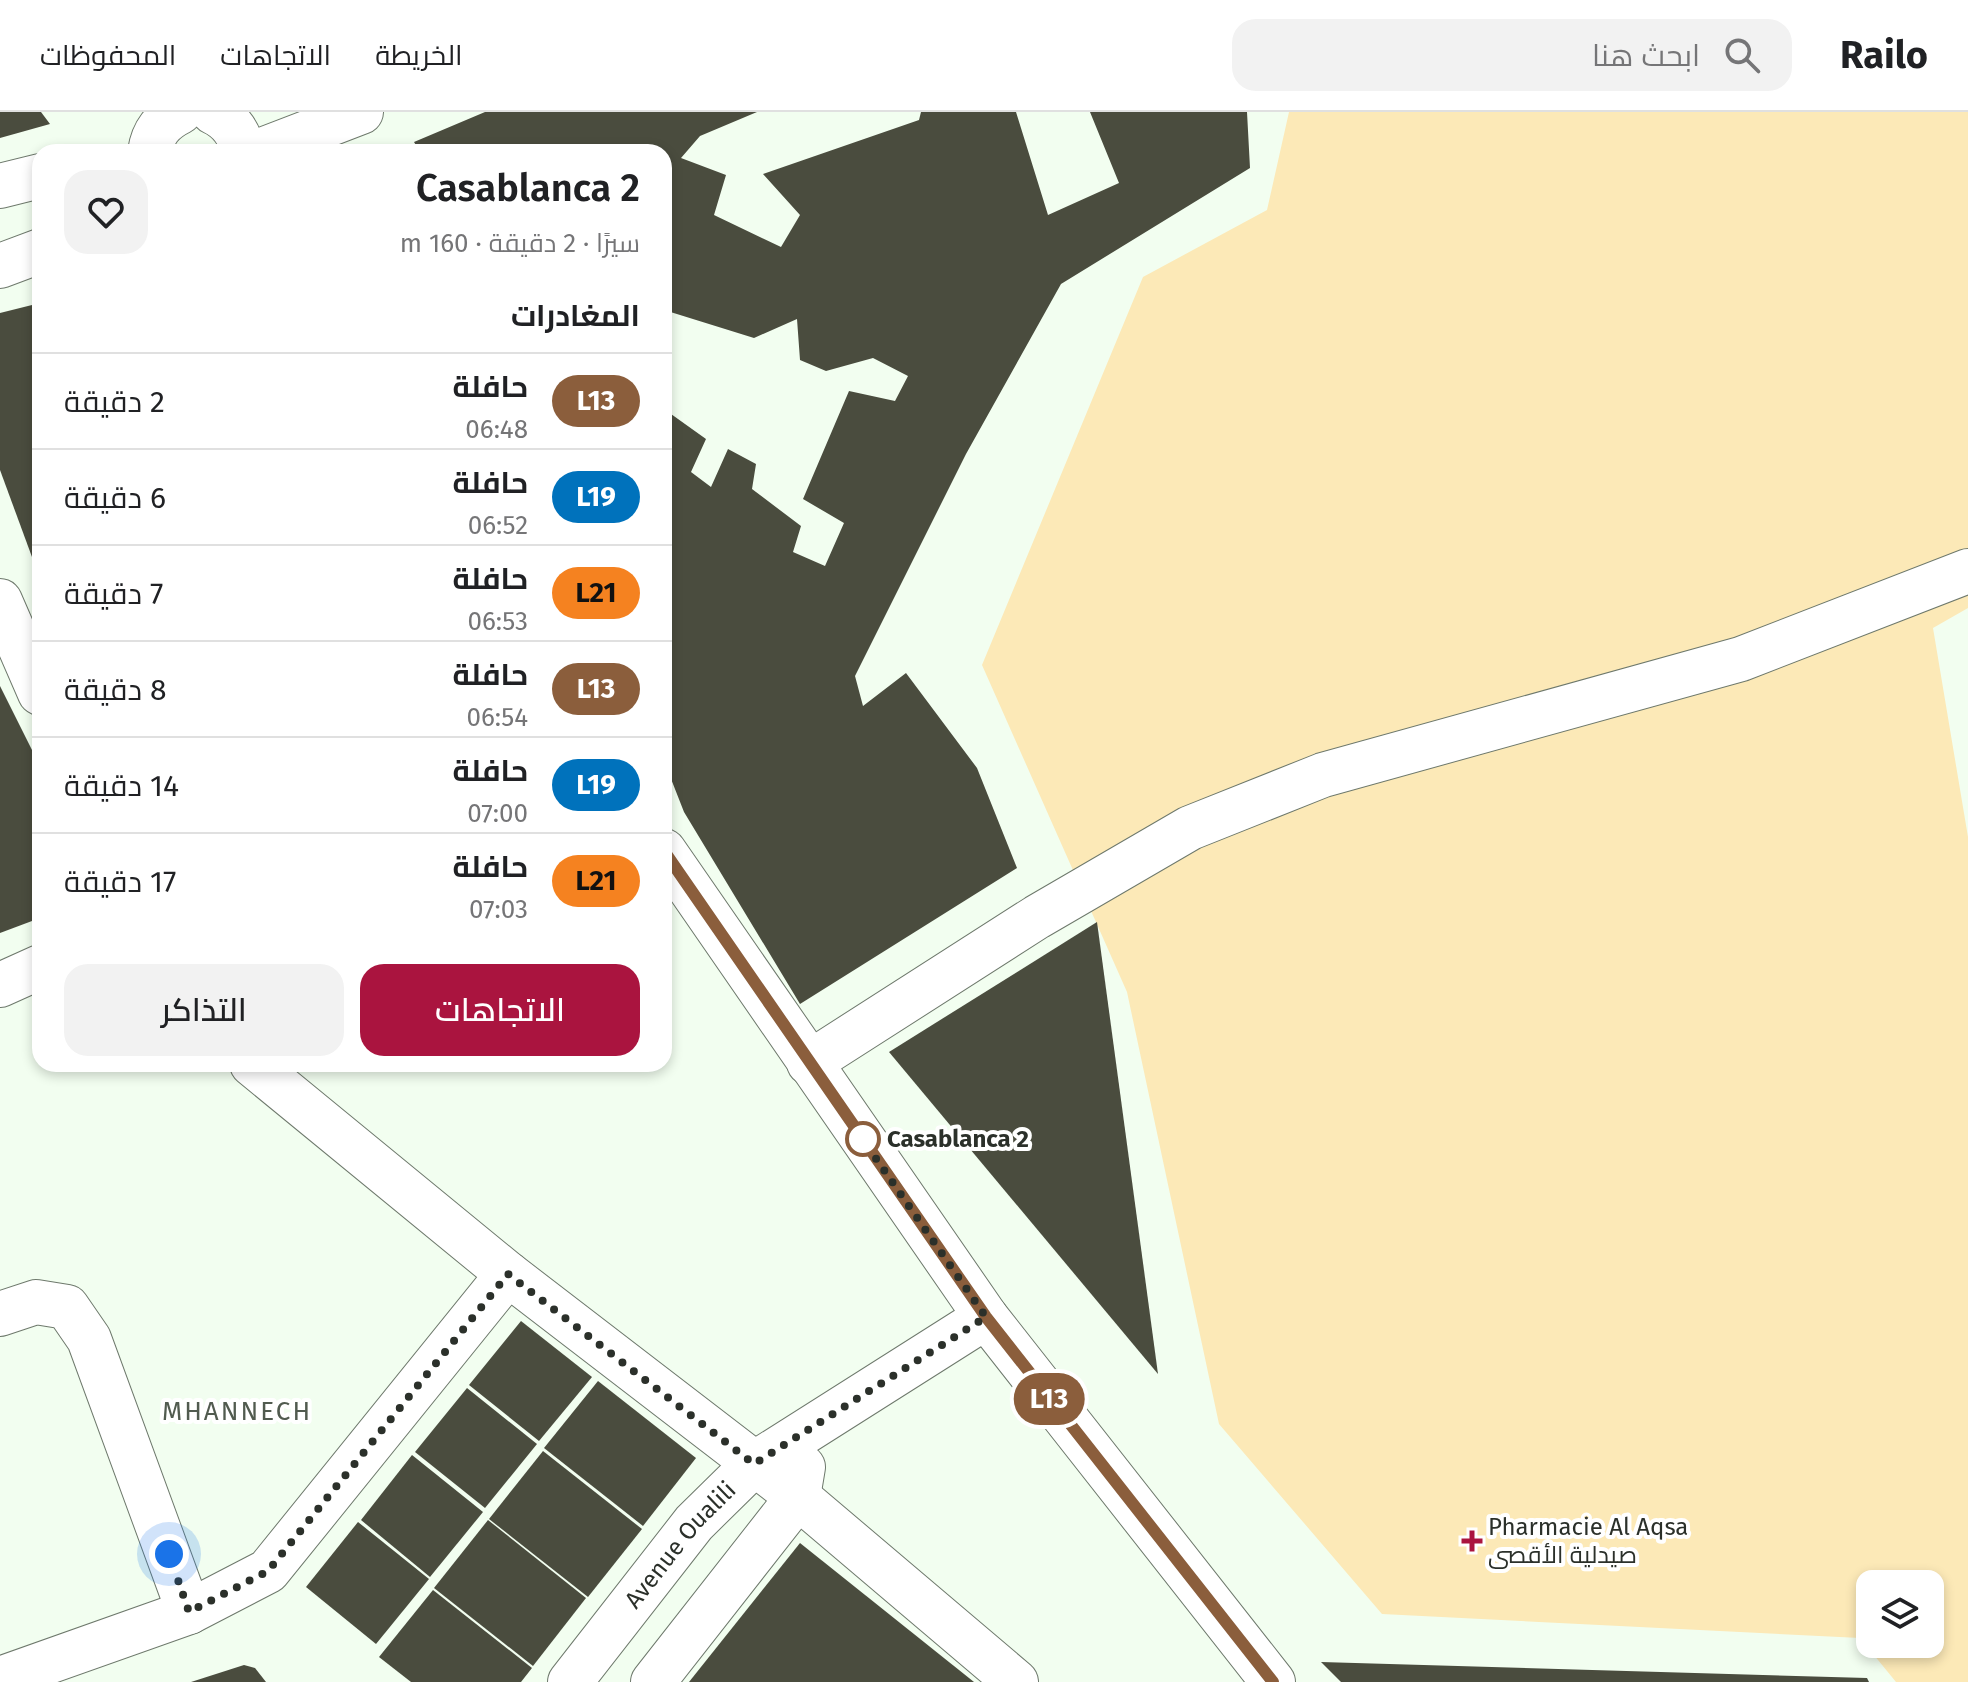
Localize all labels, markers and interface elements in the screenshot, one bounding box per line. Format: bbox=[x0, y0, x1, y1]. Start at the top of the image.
search box bbox=[1232, 19, 1792, 91]
text: Railo bbox=[1840, 32, 1928, 78]
icon: search bbox=[1720, 33, 1764, 77]
text: ابحث هنا bbox=[1592, 38, 1700, 74]
text: المحفوظات bbox=[40, 39, 176, 72]
text: الاتجاهات bbox=[220, 39, 331, 72]
text: الخريطة bbox=[375, 39, 463, 72]
text: Casablanca 2 bbox=[416, 165, 640, 211]
button: heart bbox=[64, 170, 148, 254]
text: سيرًا · 2 دقيقة · 160 m bbox=[400, 228, 640, 259]
text: المغادرات bbox=[511, 298, 640, 334]
text: حافلة bbox=[453, 369, 528, 405]
text: 2 دقيقة bbox=[64, 384, 165, 420]
text: L13 bbox=[577, 384, 615, 417]
text: 06:48 bbox=[465, 414, 528, 445]
text: حافلة bbox=[453, 465, 528, 501]
text: 6 دقيقة bbox=[64, 480, 166, 516]
text: L19 bbox=[576, 480, 616, 513]
text: 06:52 bbox=[468, 510, 528, 541]
text: حافلة bbox=[453, 561, 528, 597]
text: 7 دقيقة bbox=[64, 576, 163, 612]
text: L21 bbox=[576, 576, 616, 609]
text: 06:53 bbox=[467, 606, 528, 637]
text: حافلة bbox=[453, 657, 528, 693]
text: 8 دقيقة bbox=[64, 672, 167, 708]
text: L13 bbox=[577, 672, 615, 705]
text: 06:54 bbox=[466, 702, 528, 733]
text: حافلة bbox=[453, 753, 528, 789]
text: 14 دقيقة bbox=[64, 768, 179, 804]
text: L19 bbox=[576, 768, 616, 801]
text: 07:00 bbox=[467, 798, 528, 829]
text: حافلة bbox=[453, 849, 528, 885]
text: 17 دقيقة bbox=[64, 864, 176, 900]
text: L21 bbox=[576, 864, 616, 897]
text: 07:03 bbox=[469, 894, 528, 925]
button: التذاكر bbox=[64, 964, 344, 1056]
button: الاتجاهات bbox=[360, 964, 640, 1056]
marker: Casablanca 2 bbox=[846, 1122, 880, 1156]
place label: Casablanca 2 bbox=[887, 1125, 1029, 1153]
line badge: L13 bbox=[1003, 1373, 1095, 1425]
text: L13 bbox=[1030, 1382, 1068, 1415]
district label: MHANNECH bbox=[162, 1396, 312, 1427]
street label: Avenue Oualili bbox=[619, 1476, 742, 1614]
place label: Pharmacie Al Aqsa صيدلية الأقصى bbox=[1488, 1513, 1688, 1569]
marker: Pharmacie Al Aqsa صيدلية الأقصى bbox=[1463, 1532, 1481, 1550]
your location bbox=[149, 1534, 189, 1574]
map controls bbox=[1856, 1570, 1944, 1658]
button: layers bbox=[1856, 1570, 1944, 1658]

